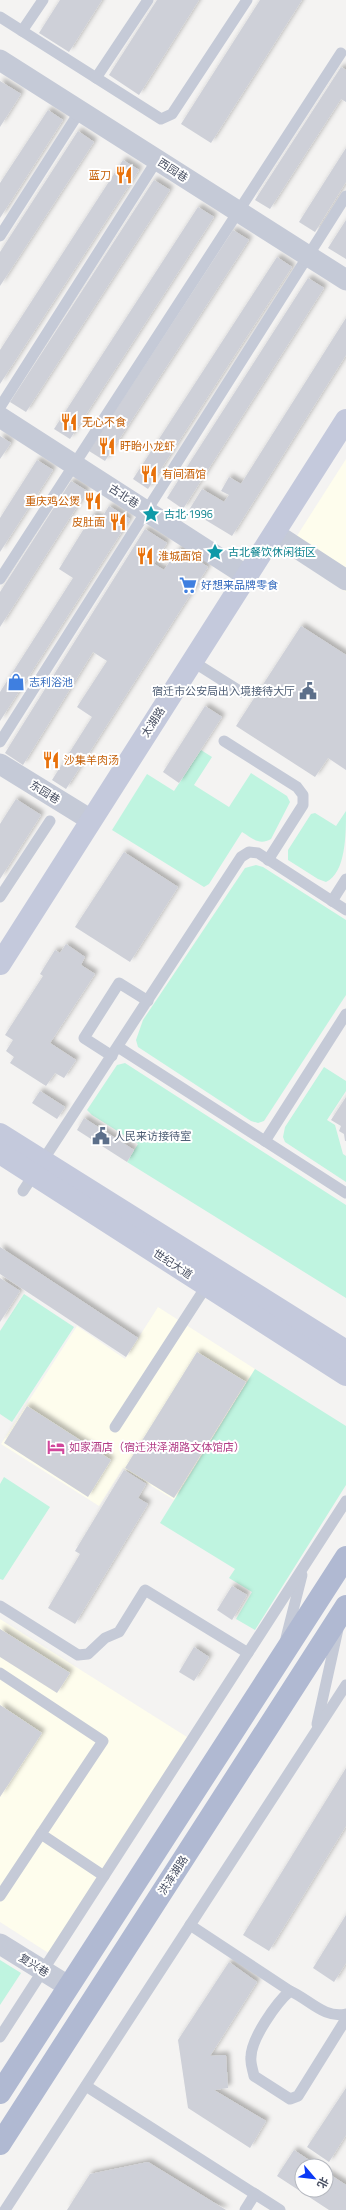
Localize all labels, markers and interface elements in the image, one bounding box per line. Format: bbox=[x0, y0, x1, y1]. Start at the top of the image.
street label: 西园巷 bbox=[155, 154, 191, 186]
restaurant icon: 蓝刀 bbox=[114, 165, 134, 185]
place label: 蓝刀 bbox=[89, 167, 111, 183]
restaurant icon: 无心不食 bbox=[59, 412, 79, 432]
place label: 无心不食 bbox=[82, 414, 126, 430]
restaurant icon: 盱眙小龙虾 bbox=[97, 436, 117, 456]
place label: 盱眙小龙虾 bbox=[120, 438, 175, 454]
restaurant icon: 有间酒馆 bbox=[139, 464, 159, 484]
place label: 有间酒馆 bbox=[162, 466, 206, 482]
street label: 古北巷 bbox=[106, 480, 142, 512]
restaurant icon: 重庆鸡公煲 bbox=[83, 491, 103, 511]
place label: 重庆鸡公煲 bbox=[25, 493, 80, 509]
place icon: 古北·1996 bbox=[141, 504, 161, 524]
place label: 古北·1996 bbox=[164, 506, 213, 522]
restaurant icon: 皮肚面 bbox=[108, 512, 128, 532]
place label: 皮肚面 bbox=[72, 514, 105, 530]
place icon: 古北餐饮休闲街区 bbox=[205, 542, 225, 562]
place label: 古北餐饮休闲街区 bbox=[228, 544, 316, 560]
restaurant icon: 淮城面馆 bbox=[135, 546, 155, 566]
place label: 淮城面馆 bbox=[158, 548, 202, 564]
supermarket icon: 好想来品牌零食 bbox=[178, 575, 198, 595]
place label: 好想来品牌零食 bbox=[201, 577, 278, 593]
shop icon: 志利浴池 bbox=[6, 672, 26, 692]
place label: 志利浴池 bbox=[29, 674, 73, 690]
public building icon: 宿迁市公安局出入境接待大厅 bbox=[298, 681, 318, 701]
place label: 宿迁市公安局出入境接待大厅 bbox=[152, 683, 295, 699]
street label: 太湖路 bbox=[137, 704, 169, 740]
restaurant icon: 沙集羊肉汤 bbox=[41, 750, 61, 770]
place label: 沙集羊肉汤 bbox=[64, 752, 119, 768]
street label: 东园巷 bbox=[27, 776, 63, 808]
public building icon: 人民来访接待室 bbox=[91, 1126, 111, 1146]
place label: 人民来访接待室 bbox=[114, 1128, 191, 1144]
street label: 世纪大道 bbox=[150, 1245, 196, 1283]
hotel icon: 如家酒店（宿迁洪泽湖路文体馆店） bbox=[46, 1437, 66, 1457]
place label: 如家酒店（宿迁洪泽湖路文体馆店） bbox=[69, 1439, 245, 1455]
street label: 洪泽湖路 bbox=[154, 1852, 192, 1898]
street label: 复兴巷 bbox=[16, 1949, 52, 1981]
north arrow bbox=[294, 2158, 334, 2198]
text: 北 bbox=[313, 2174, 332, 2191]

